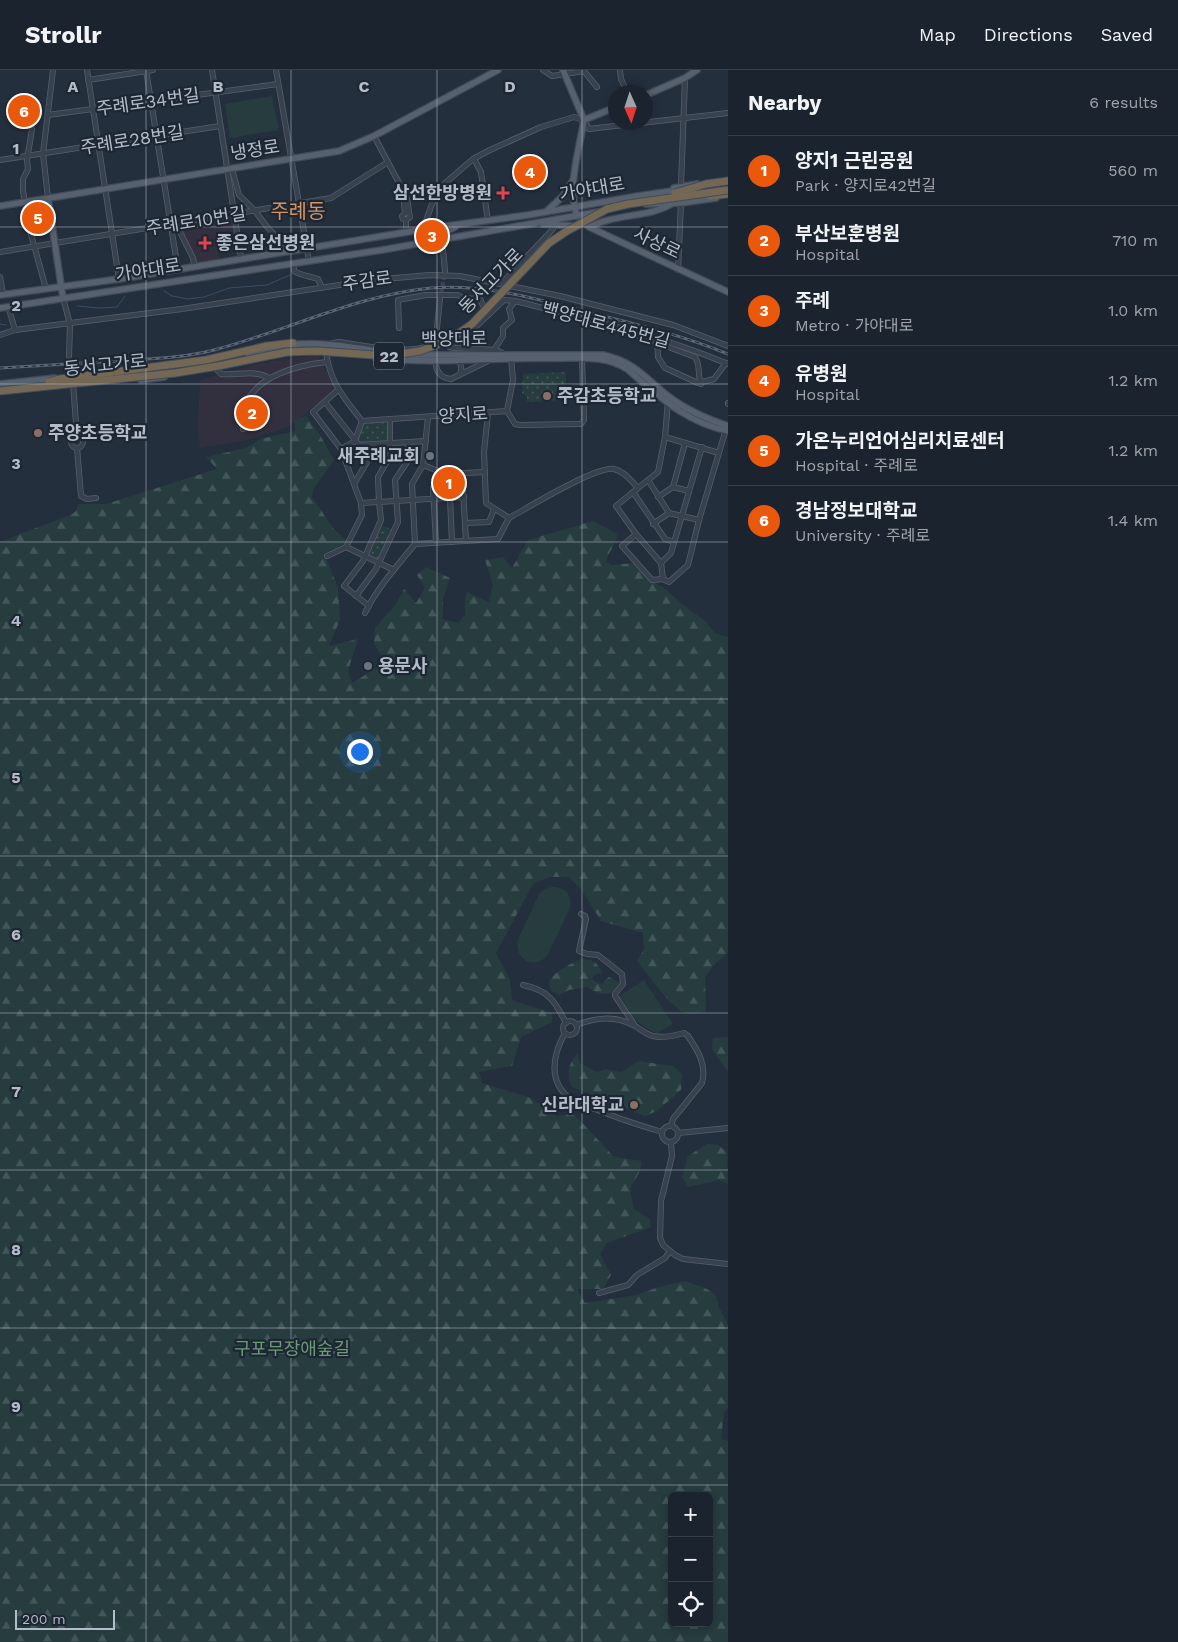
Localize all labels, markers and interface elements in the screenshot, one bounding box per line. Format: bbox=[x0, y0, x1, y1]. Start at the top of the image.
text: Strollr bbox=[25, 21, 102, 49]
text: Map bbox=[919, 24, 956, 45]
text: Directions bbox=[984, 24, 1073, 45]
text: Saved bbox=[1101, 24, 1153, 45]
text: A bbox=[68, 77, 79, 96]
text: B bbox=[213, 77, 224, 96]
text: C bbox=[359, 77, 370, 96]
text: D bbox=[504, 77, 516, 96]
street label: 주례로34번길 bbox=[95, 84, 201, 119]
north arrow bbox=[608, 85, 653, 130]
text: Nearby bbox=[748, 90, 821, 115]
pin: 6 bbox=[8, 92, 40, 130]
text: 6 results bbox=[1089, 93, 1158, 112]
street label: 주례로28번길 bbox=[79, 121, 185, 158]
street label: 냉정로 bbox=[229, 135, 281, 164]
text: 1 bbox=[13, 139, 19, 158]
text: 양지1 근린공원 bbox=[795, 149, 914, 172]
pin: 4 bbox=[514, 153, 546, 191]
text: 1 bbox=[761, 161, 767, 180]
text: 560 m bbox=[1108, 161, 1158, 180]
street label: 가야대로 bbox=[557, 172, 626, 205]
text: Park · 양지로42번길 bbox=[795, 176, 936, 195]
place label: 삼선한방병원 bbox=[393, 182, 492, 203]
marker: 삼선한방병원 bbox=[496, 186, 510, 200]
pin: 5 bbox=[22, 199, 54, 237]
district label: 주례동 bbox=[270, 199, 326, 223]
street label: 주례로10번길 bbox=[144, 202, 247, 239]
pin: 3 bbox=[416, 217, 448, 255]
text: 부산보훈병원 bbox=[795, 222, 900, 245]
street label: 사상로 bbox=[630, 223, 684, 263]
text: 2 bbox=[759, 231, 769, 250]
text: 710 m bbox=[1112, 231, 1158, 250]
place label: 좋은삼선병원 bbox=[216, 232, 315, 253]
marker: 좋은삼선병원 bbox=[198, 236, 212, 250]
street label: 동서고가로 bbox=[454, 244, 527, 318]
text: Hospital bbox=[795, 245, 860, 264]
street label: 가야대로 bbox=[114, 254, 182, 285]
street label: 주감로 bbox=[341, 267, 393, 294]
text: 주례 bbox=[795, 289, 830, 312]
text: 2 bbox=[11, 296, 21, 315]
street label: 백양대로445번길 bbox=[540, 297, 673, 352]
text: 3 bbox=[759, 301, 769, 320]
text: 1.0 km bbox=[1108, 301, 1158, 320]
text: Metro · 가야대로 bbox=[795, 316, 914, 335]
street label: 백양대로 bbox=[421, 327, 487, 350]
road number: 22 bbox=[374, 342, 404, 370]
street label: 동서고가로 bbox=[63, 350, 147, 379]
text: 유병원 bbox=[795, 362, 847, 385]
text: 4 bbox=[759, 371, 769, 390]
text: 1.2 km bbox=[1108, 371, 1158, 390]
place label: 주감초등학교 bbox=[557, 385, 656, 406]
text: Hospital bbox=[795, 385, 860, 404]
marker: 주감초등학교 bbox=[541, 390, 553, 402]
pin: 2 bbox=[236, 394, 268, 432]
street label: 양지로 bbox=[437, 402, 488, 427]
place label: 주양초등학교 bbox=[48, 422, 147, 443]
marker: 주양초등학교 bbox=[32, 427, 44, 439]
text: 가온누리언어심리치료센터 bbox=[795, 429, 1005, 452]
text: 5 bbox=[759, 441, 769, 460]
text: 1.2 km bbox=[1108, 441, 1158, 460]
place label: 새주례교회 bbox=[337, 445, 420, 466]
marker: 새주례교회 bbox=[424, 450, 436, 462]
text: 3 bbox=[11, 454, 21, 473]
text: Hospital · 주례로 bbox=[795, 456, 918, 475]
pin: 1 bbox=[433, 464, 465, 502]
text: 경남정보대학교 bbox=[795, 499, 917, 522]
text: 6 bbox=[759, 511, 769, 530]
text: 1.4 km bbox=[1108, 511, 1158, 530]
text: University · 주례로 bbox=[795, 526, 930, 545]
text: 4 bbox=[11, 611, 21, 630]
place label: 용문사 bbox=[378, 655, 428, 676]
marker: 용문사 bbox=[362, 660, 374, 672]
your location bbox=[347, 739, 373, 765]
text: 5 bbox=[11, 768, 21, 787]
text: 6 bbox=[11, 925, 21, 944]
text: 7 bbox=[11, 1082, 21, 1101]
place label: 신라대학교 bbox=[541, 1094, 624, 1115]
marker: 신라대학교 bbox=[628, 1099, 640, 1111]
text: 8 bbox=[11, 1240, 21, 1259]
park label: 구포무장애숲길 bbox=[234, 1338, 350, 1359]
text: 9 bbox=[11, 1397, 21, 1416]
map controls bbox=[668, 1492, 713, 1627]
button: + bbox=[668, 1492, 713, 1537]
button: − bbox=[668, 1537, 713, 1582]
button: locate bbox=[668, 1582, 713, 1627]
scale bar bbox=[15, 1607, 115, 1630]
text: 200 m bbox=[22, 1611, 66, 1627]

